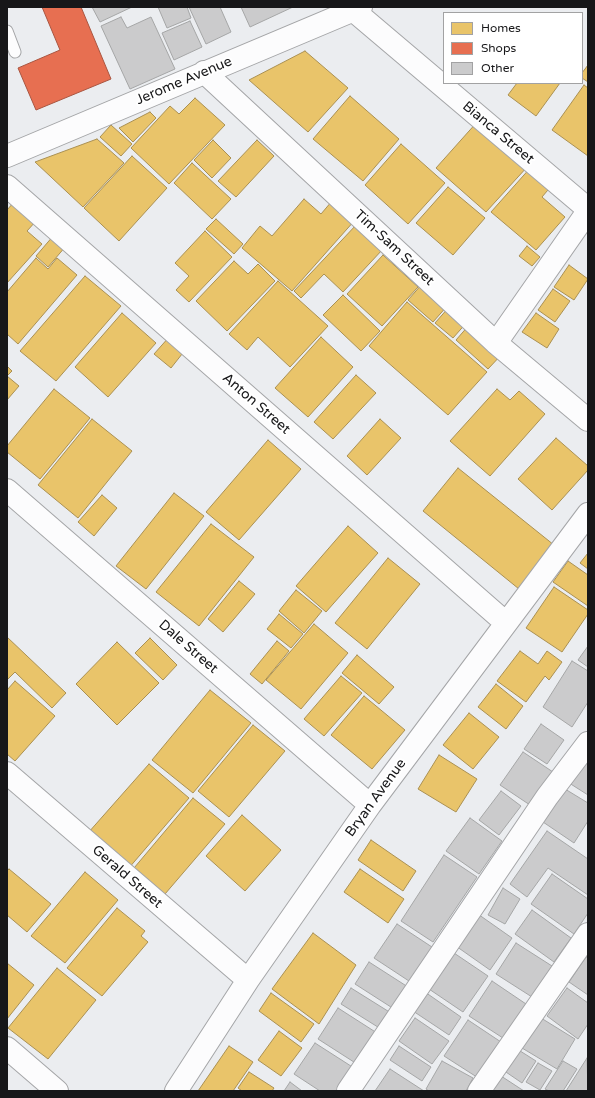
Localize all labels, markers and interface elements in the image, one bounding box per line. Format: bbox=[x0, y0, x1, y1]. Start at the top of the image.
legend bbox=[443, 12, 583, 84]
text: Homes bbox=[481, 21, 521, 35]
text: Shops bbox=[481, 41, 516, 55]
street label: Jerome Avenue bbox=[133, 53, 235, 109]
text: Other bbox=[481, 61, 514, 75]
street label: Bianca Street bbox=[459, 98, 537, 168]
street label: Tim-Sam Street bbox=[351, 207, 437, 289]
street label: Anton Street bbox=[219, 370, 293, 438]
street label: Dale Street bbox=[155, 617, 221, 677]
street label: Bryan Avenue bbox=[342, 756, 410, 840]
street label: Gerald Street bbox=[88, 842, 166, 912]

